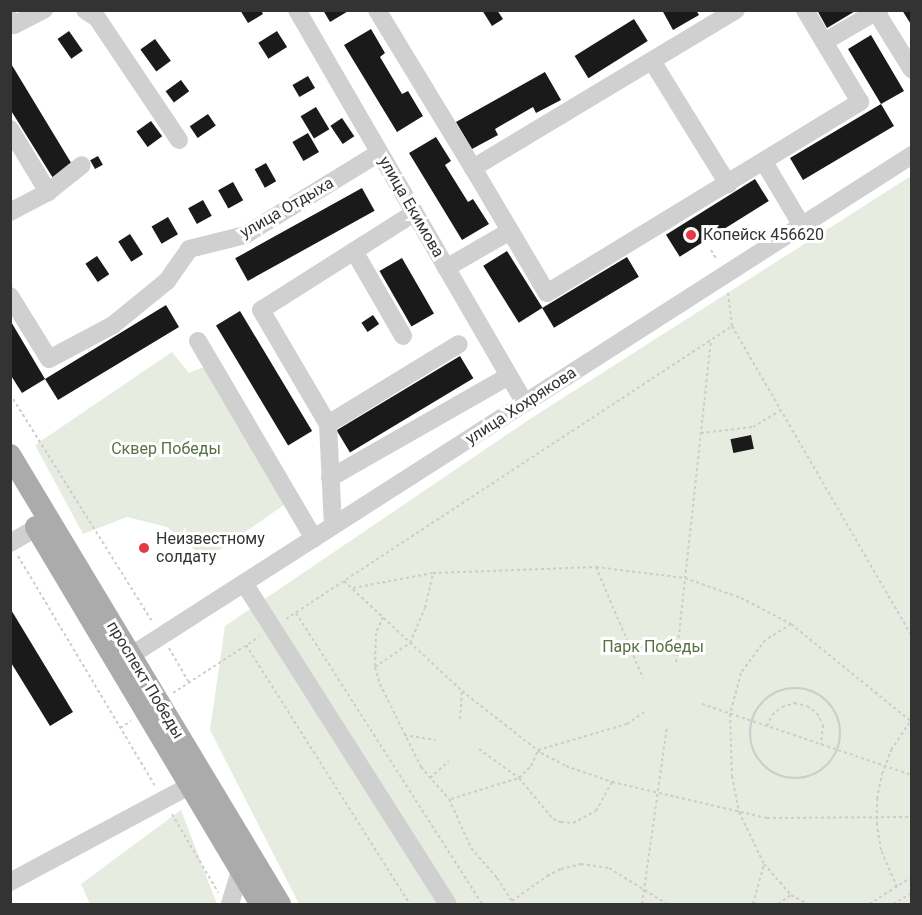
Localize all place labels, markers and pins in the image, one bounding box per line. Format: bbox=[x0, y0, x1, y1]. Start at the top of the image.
place label: Копейск 456620 bbox=[703, 225, 824, 245]
marker: Копейск 456620 bbox=[684, 228, 698, 242]
place label: Неизвестному солдату bbox=[156, 529, 265, 567]
marker: Неизвестному солдату bbox=[137, 541, 151, 555]

